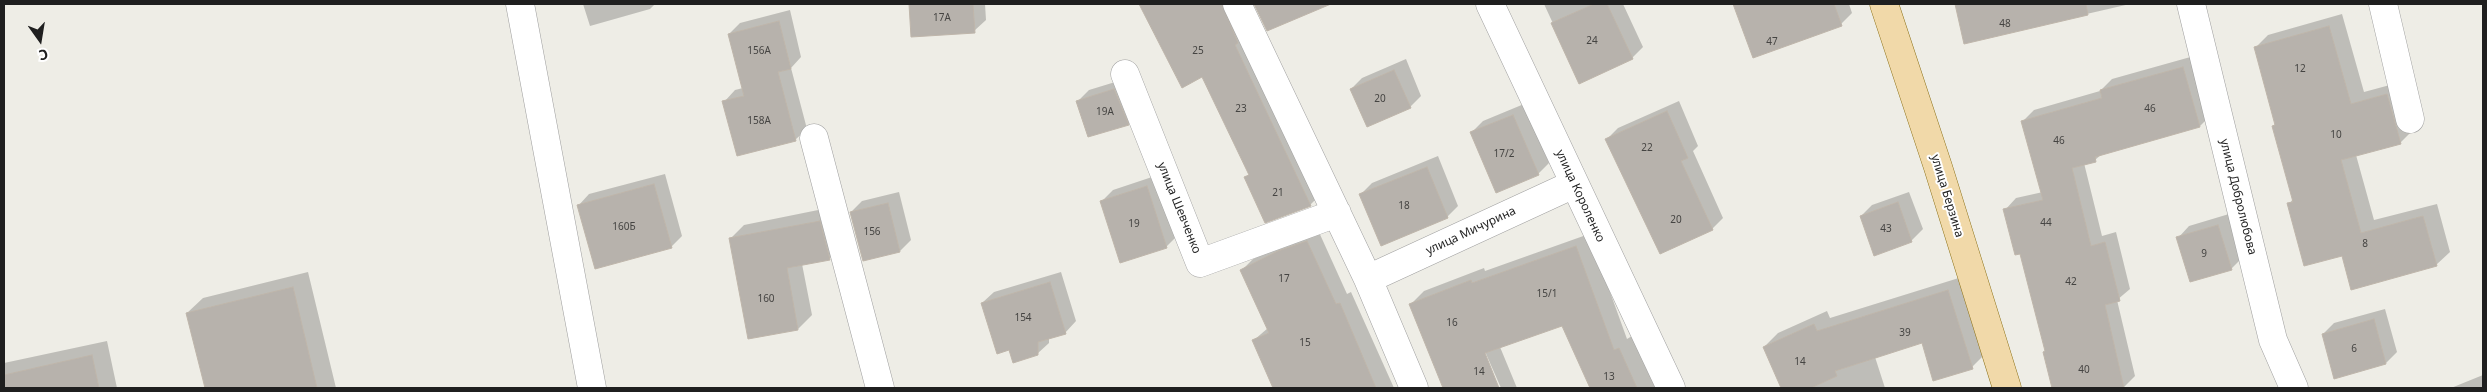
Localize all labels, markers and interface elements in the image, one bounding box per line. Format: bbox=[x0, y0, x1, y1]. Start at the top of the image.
house number: 17А bbox=[933, 12, 951, 24]
north arrow bbox=[15, 15, 65, 65]
house number: 48 bbox=[1999, 18, 2011, 30]
house number: 24 bbox=[1586, 35, 1598, 47]
house number: 47 bbox=[1766, 36, 1778, 48]
text: С bbox=[37, 45, 50, 65]
house number: 156А bbox=[747, 45, 771, 57]
house number: 25 bbox=[1192, 45, 1204, 57]
house number: 12 bbox=[2294, 63, 2306, 75]
house number: 20 bbox=[1374, 93, 1386, 105]
house number: 23 bbox=[1235, 103, 1247, 115]
house number: 46 bbox=[2144, 103, 2156, 115]
house number: 19А bbox=[1096, 106, 1114, 118]
house number: 158А bbox=[747, 115, 771, 127]
house number: 10 bbox=[2330, 129, 2342, 141]
house number: 46 bbox=[2053, 135, 2065, 147]
street label: улица Добролюбова bbox=[2217, 138, 2259, 256]
house number: 22 bbox=[1641, 142, 1653, 154]
house number: 17/2 bbox=[1494, 148, 1514, 160]
street label: улица Короленко bbox=[1552, 148, 1608, 244]
street label: улица Берзина bbox=[1928, 153, 1966, 239]
street label: улица Шевченко bbox=[1154, 160, 1204, 256]
house number: 21 bbox=[1272, 187, 1284, 199]
house number: 18 bbox=[1398, 200, 1410, 212]
street label: улица Мичурина bbox=[1424, 204, 1518, 258]
house number: 20 bbox=[1670, 214, 1682, 226]
house number: 44 bbox=[2040, 217, 2052, 229]
house number: 19 bbox=[1128, 218, 1140, 230]
house number: 160Б bbox=[612, 221, 636, 233]
house number: 43 bbox=[1880, 223, 1892, 235]
house number: 156 bbox=[863, 226, 881, 238]
house number: 8 bbox=[2362, 238, 2368, 250]
house number: 9 bbox=[2201, 248, 2207, 260]
house number: 17 bbox=[1278, 273, 1290, 285]
house number: 42 bbox=[2065, 276, 2077, 288]
house number: 15/1 bbox=[1537, 288, 1557, 300]
house number: 160 bbox=[757, 293, 775, 305]
house number: 154 bbox=[1014, 312, 1032, 324]
house number: 16 bbox=[1446, 317, 1458, 329]
house number: 39 bbox=[1899, 327, 1911, 339]
house number: 15 bbox=[1299, 337, 1311, 349]
house number: 6 bbox=[2351, 343, 2357, 355]
house number: 14 bbox=[1794, 356, 1806, 368]
house number: 40 bbox=[2078, 364, 2090, 376]
house number: 14 bbox=[1473, 366, 1485, 378]
house number: 13 bbox=[1603, 371, 1615, 383]

